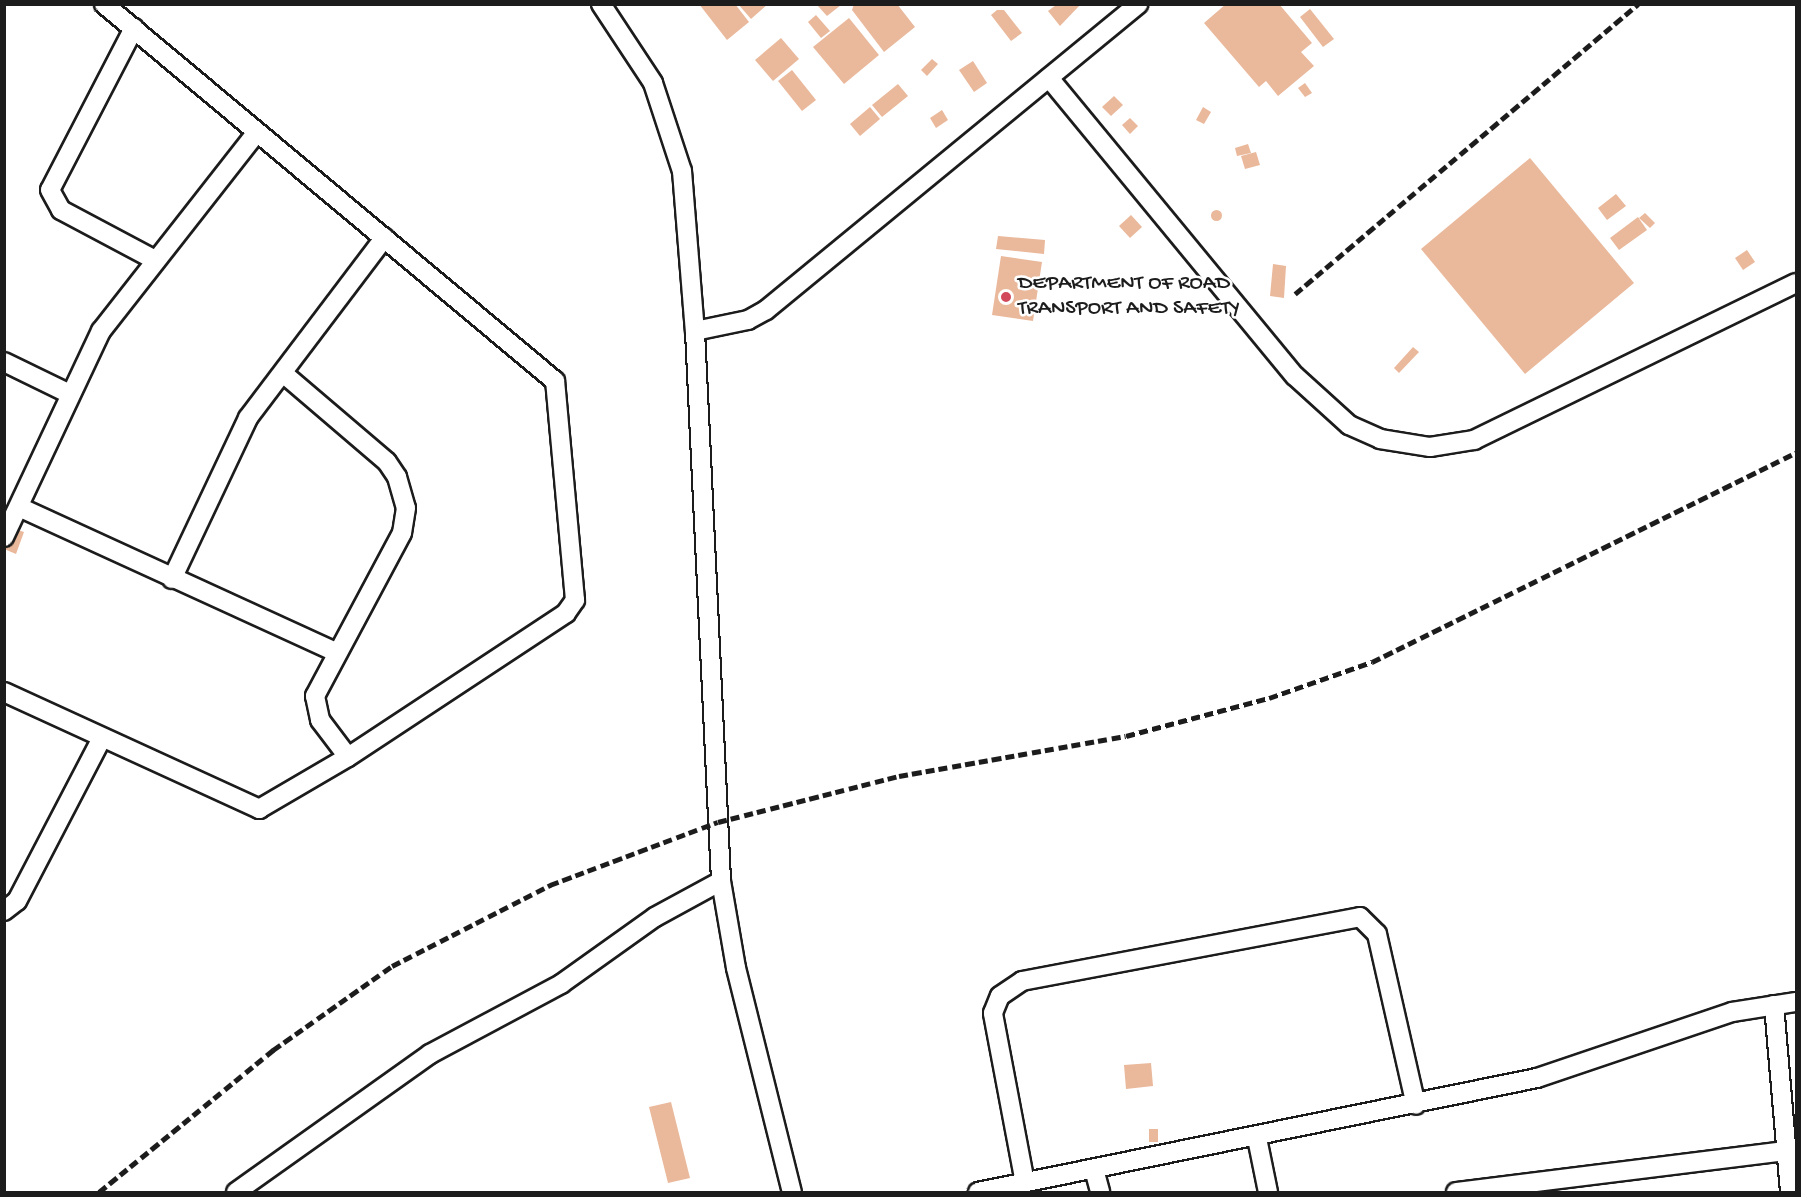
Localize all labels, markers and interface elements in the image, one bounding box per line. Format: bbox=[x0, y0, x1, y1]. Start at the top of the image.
place label: DEPARTMENT OF ROAD TRANSPORT AND SAFETY bbox=[1018, 271, 1240, 322]
marker: DEPARTMENT OF ROAD TRANSPORT AND SAFETY bbox=[999, 290, 1013, 304]

